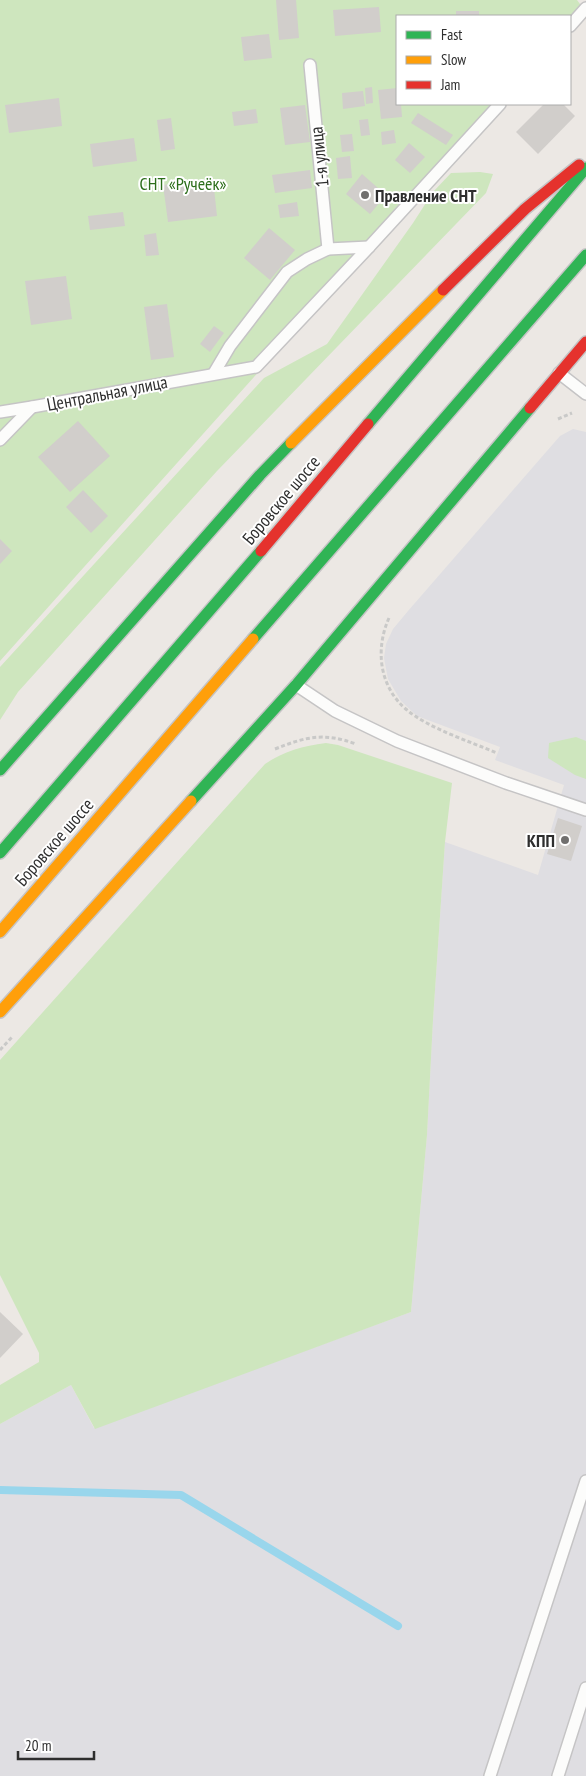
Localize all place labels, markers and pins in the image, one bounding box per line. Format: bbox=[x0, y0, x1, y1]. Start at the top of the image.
place label: Правление СНТ bbox=[375, 184, 477, 207]
marker: Правление СНТ bbox=[359, 189, 371, 201]
place label: КПП bbox=[527, 829, 555, 852]
marker: КПП bbox=[559, 834, 571, 846]

